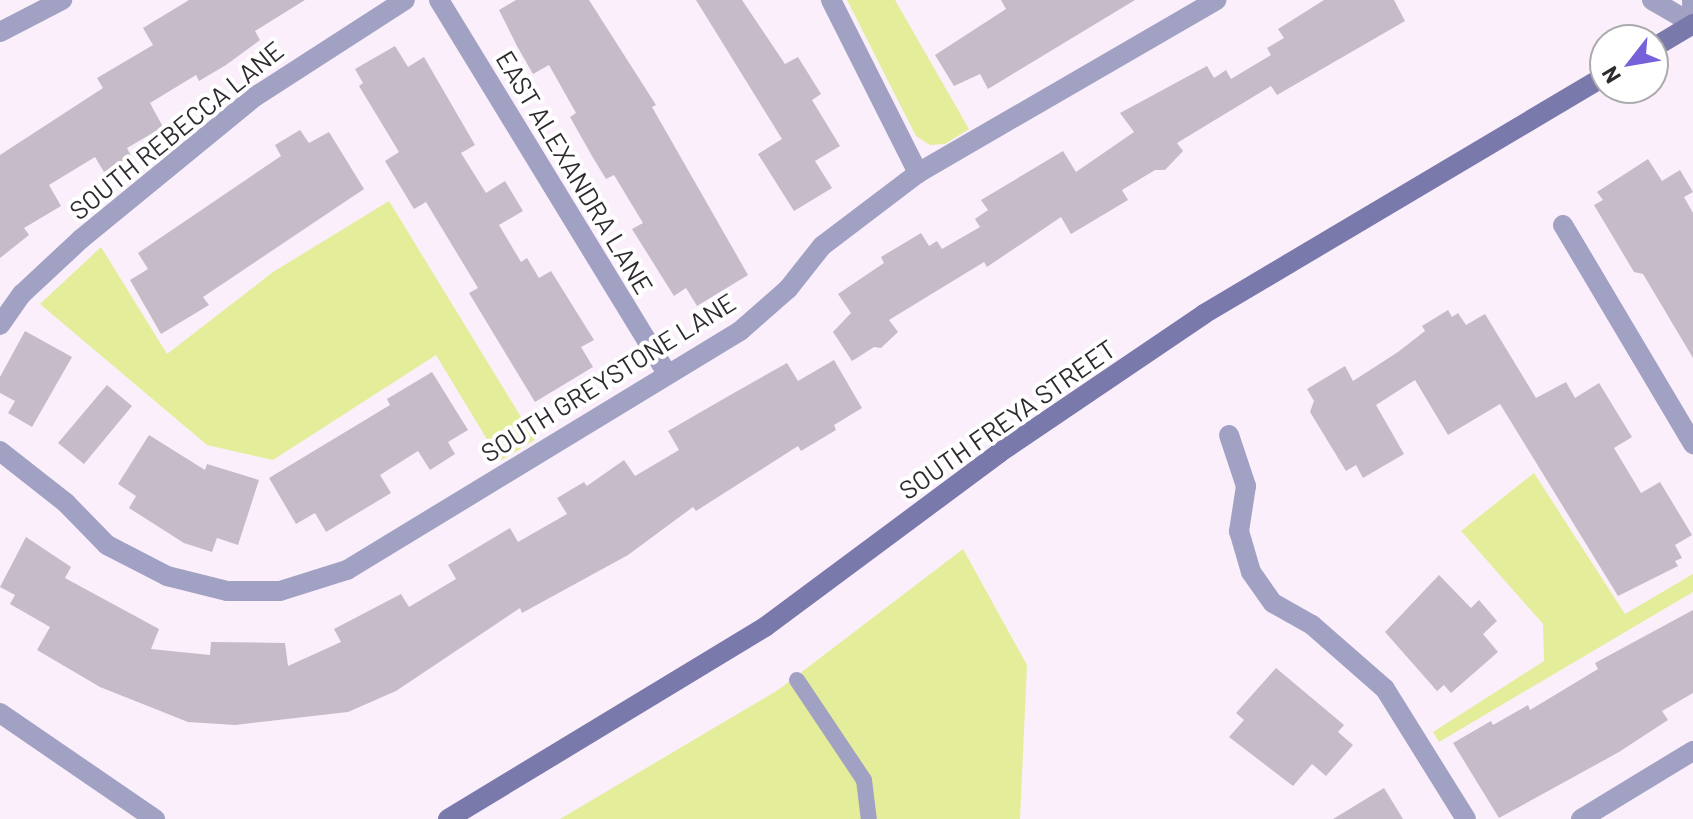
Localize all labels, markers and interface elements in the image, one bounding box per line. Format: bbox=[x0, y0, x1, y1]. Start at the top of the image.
north arrow bbox=[1589, 24, 1669, 104]
street label: SOUTH REBECCA LANE bbox=[63, 34, 289, 226]
street label: EAST ALEXANDRA LANE bbox=[490, 45, 660, 299]
text: N bbox=[1595, 62, 1625, 88]
street label: SOUTH GREYSTONE LANE bbox=[475, 286, 741, 468]
street label: SOUTH FREYA STREET bbox=[893, 333, 1121, 505]

